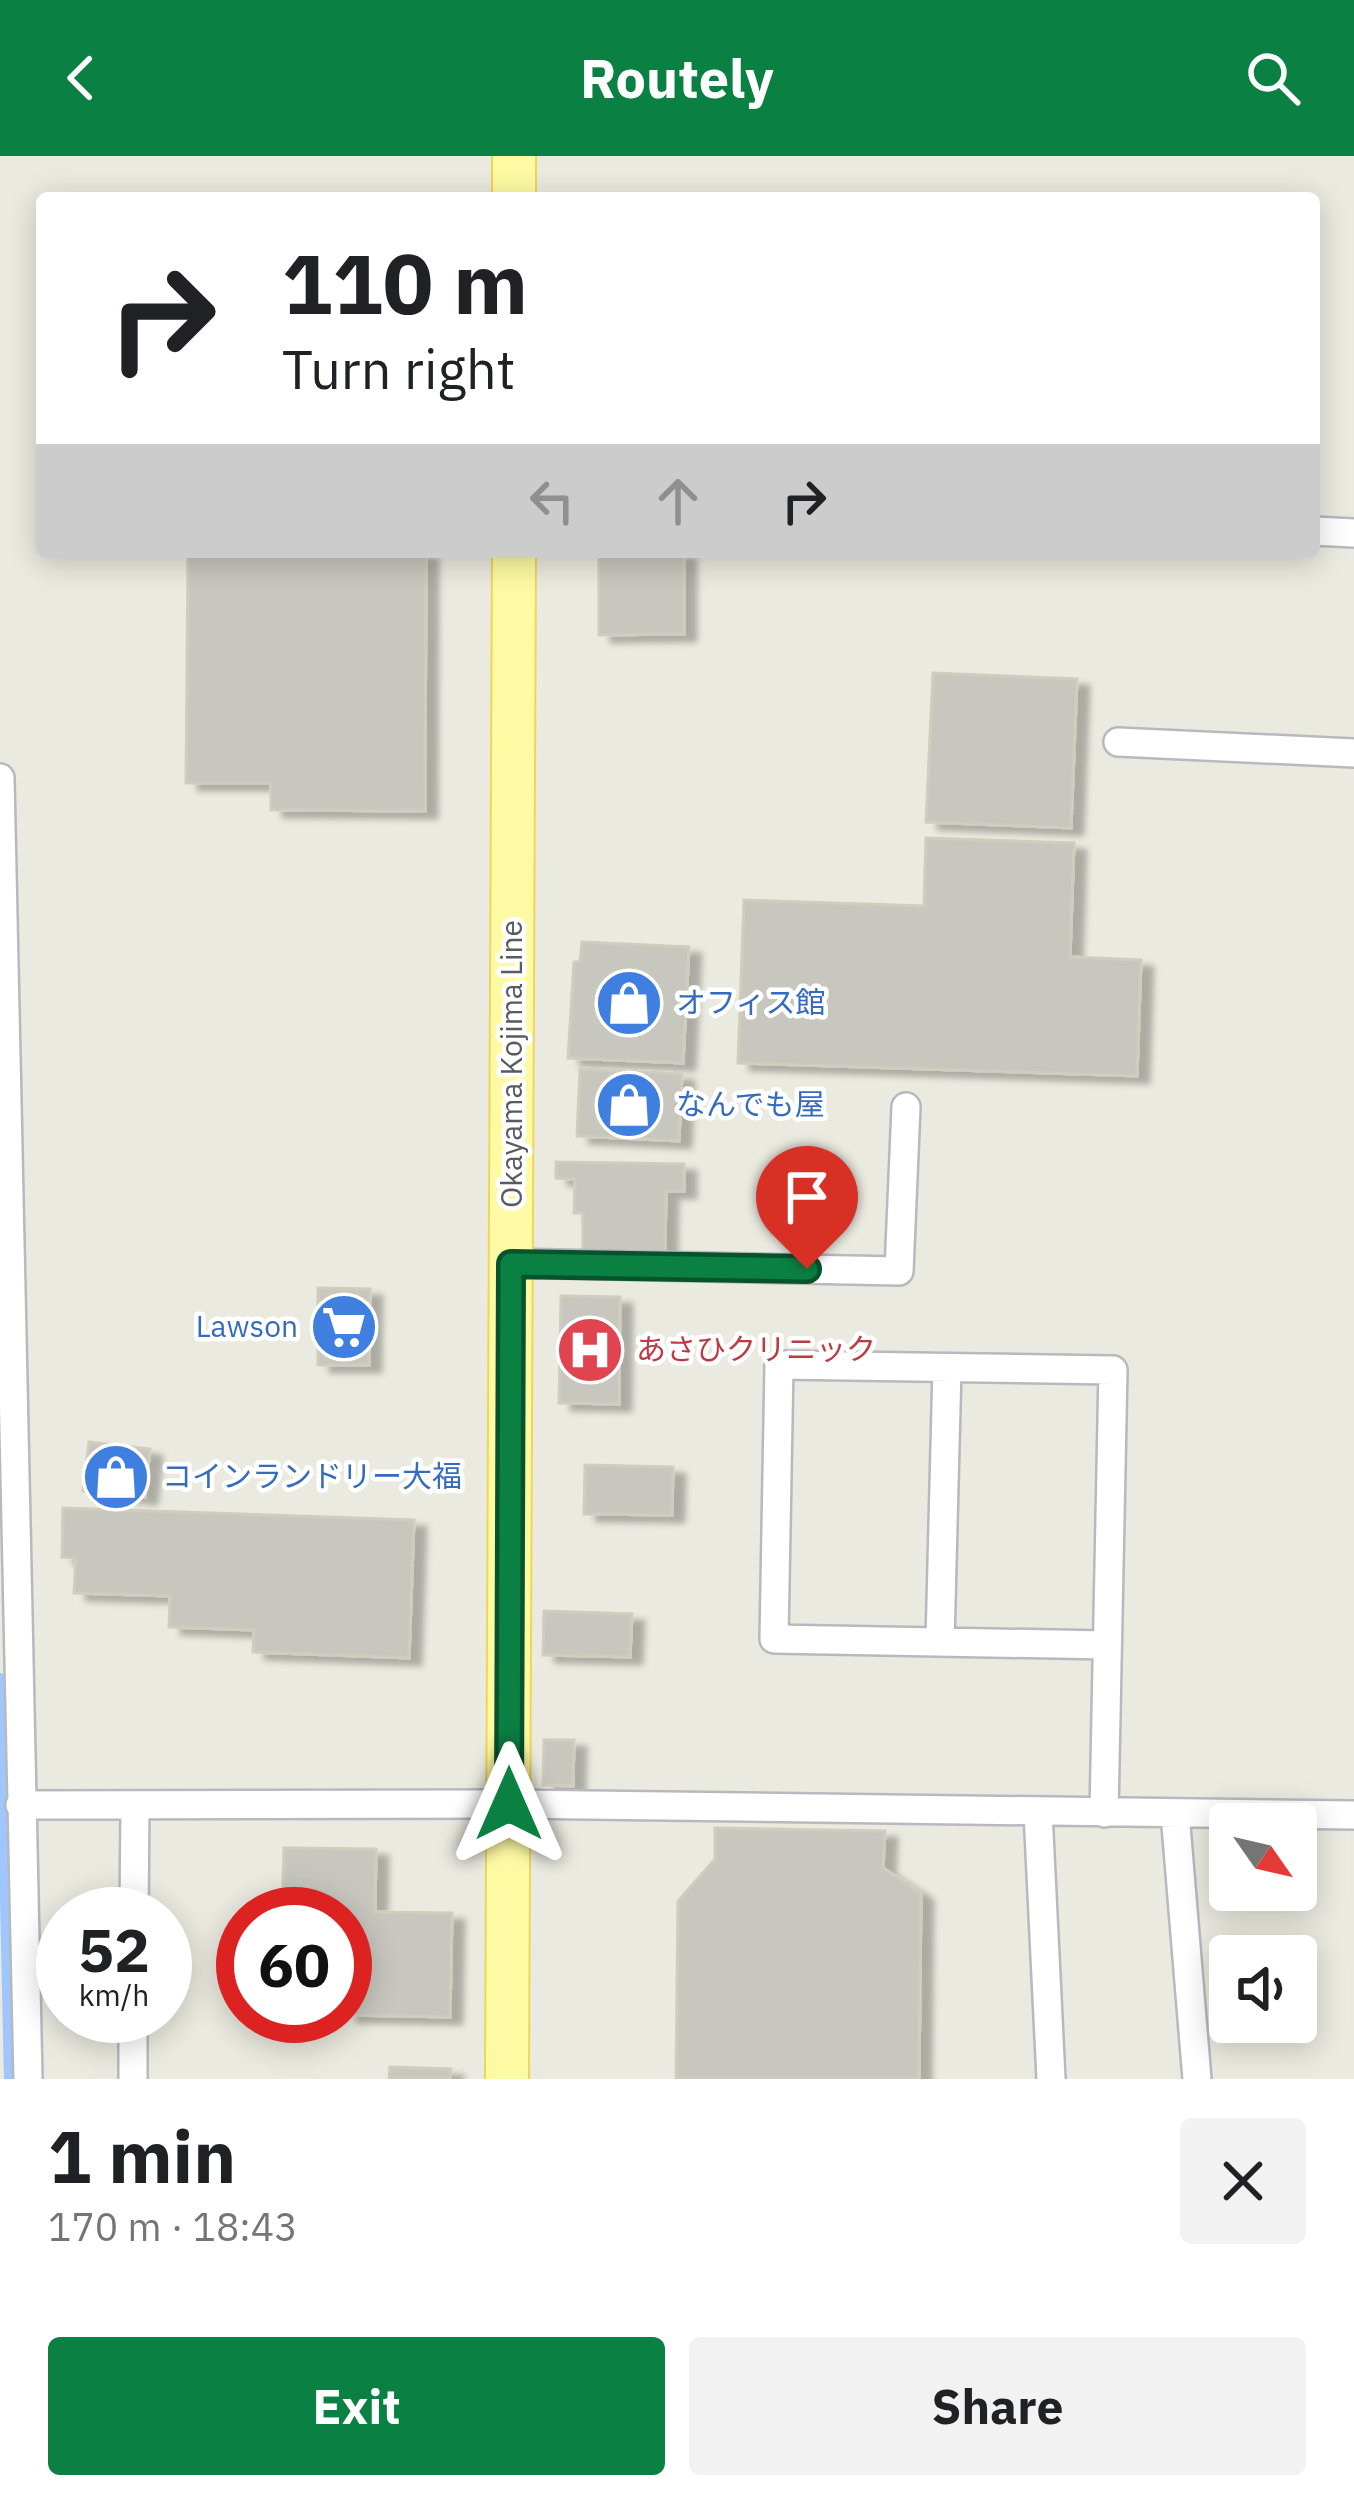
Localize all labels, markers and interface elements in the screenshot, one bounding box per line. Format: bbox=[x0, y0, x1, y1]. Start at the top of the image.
text: Routely bbox=[580, 43, 774, 113]
icon: back bbox=[48, 45, 114, 111]
icon: search bbox=[1240, 45, 1306, 111]
text: 110 m bbox=[282, 228, 528, 337]
icon: right bbox=[84, 240, 240, 396]
text: Turn right bbox=[282, 334, 516, 404]
icon: left bbox=[519, 468, 585, 534]
icon: ahead bbox=[645, 468, 711, 534]
icon: right bbox=[771, 468, 837, 534]
street label: Okayama Kojima Line bbox=[491, 920, 530, 1208]
shop icon: オフィス館 bbox=[594, 968, 664, 1038]
place label: オフィス館 bbox=[676, 982, 825, 1021]
shop icon: なんでも屋 bbox=[594, 1070, 664, 1140]
place label: なんでも屋 bbox=[676, 1084, 825, 1123]
pin bbox=[756, 1146, 858, 1269]
icon: arrive bbox=[774, 1164, 840, 1230]
supermarket icon: Lawson bbox=[309, 1292, 379, 1362]
place label: Lawson bbox=[196, 1306, 298, 1345]
hospital icon: あさひクリニック bbox=[555, 1315, 625, 1385]
place label: あさひクリニック bbox=[636, 1329, 876, 1368]
shop icon: コインランドリー大福 bbox=[81, 1442, 151, 1512]
place label: コインランドリー大福 bbox=[162, 1456, 462, 1495]
position arrow bbox=[446, 1741, 572, 1867]
north arrow bbox=[1209, 1803, 1317, 1911]
map controls bbox=[1209, 1803, 1317, 2043]
speed limit sign: 60 bbox=[216, 1887, 372, 2043]
text: 52 bbox=[78, 1910, 150, 1989]
button: sound bbox=[1209, 1935, 1317, 2043]
text: km/h bbox=[79, 1975, 149, 2014]
text: 1 min bbox=[48, 2109, 236, 2203]
button: close bbox=[1180, 2118, 1306, 2244]
text: 170 m · 18:43 bbox=[48, 2201, 298, 2252]
button: Exit bbox=[48, 2337, 665, 2475]
button: Share bbox=[689, 2337, 1306, 2475]

